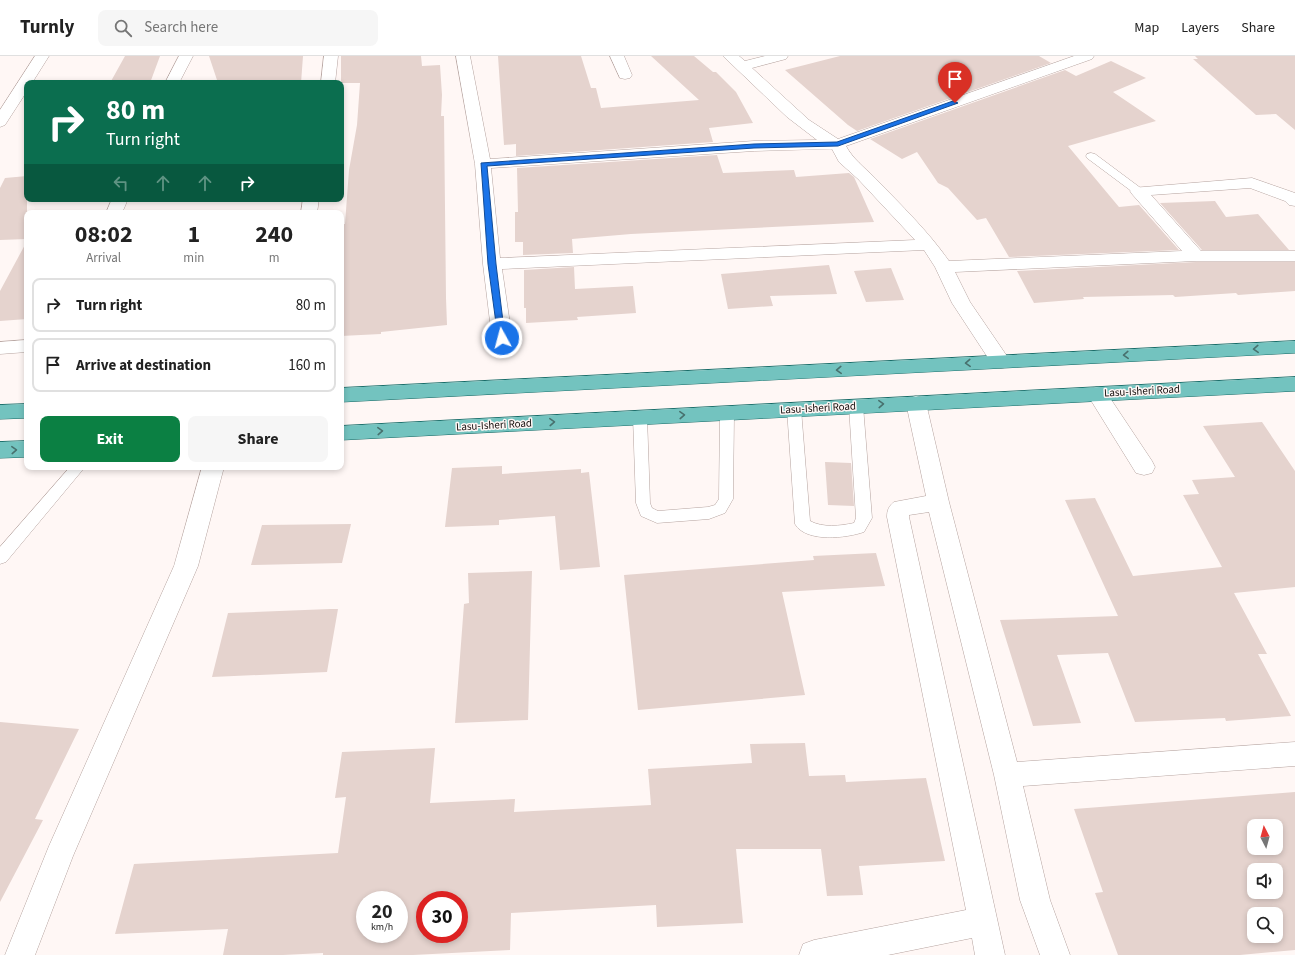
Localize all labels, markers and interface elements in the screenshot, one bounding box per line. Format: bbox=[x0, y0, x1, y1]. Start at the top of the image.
search box bbox=[98, 10, 378, 46]
text: Turnly bbox=[20, 14, 74, 41]
icon: search bbox=[112, 17, 134, 39]
text: Search here bbox=[144, 17, 218, 38]
text: Map bbox=[1134, 18, 1159, 38]
text: Layers bbox=[1181, 18, 1219, 38]
text: Share bbox=[1241, 18, 1275, 38]
pin bbox=[938, 62, 972, 103]
icon: arrive bbox=[944, 68, 966, 90]
text: 80 m bbox=[106, 90, 165, 130]
icon: right bbox=[40, 96, 92, 148]
text: Turn right bbox=[106, 127, 180, 152]
icon: left bbox=[110, 172, 132, 194]
icon: ahead bbox=[152, 172, 174, 194]
icon: ahead bbox=[194, 172, 216, 194]
icon: right bbox=[236, 172, 258, 194]
text: 08:02 bbox=[75, 217, 133, 252]
text: 1 bbox=[188, 217, 200, 252]
text: 240 bbox=[255, 217, 293, 252]
text: Arrival bbox=[86, 249, 121, 267]
text: min bbox=[183, 249, 204, 267]
text: m bbox=[269, 249, 280, 267]
icon: right bbox=[42, 294, 64, 316]
text: Turn right bbox=[76, 295, 142, 316]
text: 80 m bbox=[296, 295, 326, 316]
position arrow bbox=[481, 317, 523, 359]
one-way arrow bbox=[1253, 345, 1259, 353]
one-way arrow bbox=[1123, 351, 1129, 360]
icon: arrive bbox=[42, 354, 64, 376]
text: Arrive at destination bbox=[76, 355, 211, 376]
text: 160 m bbox=[288, 355, 326, 376]
one-way arrow bbox=[965, 359, 971, 368]
one-way arrow bbox=[836, 366, 842, 375]
street label: Lasu-Isheri Road bbox=[1104, 382, 1180, 400]
street label: Lasu-Isheri Road bbox=[780, 399, 856, 417]
one-way arrow bbox=[878, 400, 884, 409]
one-way arrow bbox=[679, 410, 685, 419]
button: Exit bbox=[40, 416, 180, 462]
button: Share bbox=[188, 416, 328, 462]
street label: Lasu-Isheri Road bbox=[456, 416, 532, 434]
one-way arrow bbox=[549, 417, 555, 426]
one-way arrow bbox=[377, 426, 383, 435]
one-way arrow bbox=[10, 445, 17, 454]
north arrow bbox=[1247, 819, 1283, 855]
map controls bbox=[1247, 819, 1283, 943]
button: sound bbox=[1247, 863, 1283, 899]
speed limit sign: 30 bbox=[416, 891, 468, 943]
text: 20 bbox=[371, 898, 393, 926]
button: search bbox=[1247, 907, 1283, 943]
text: km/h bbox=[371, 920, 393, 934]

